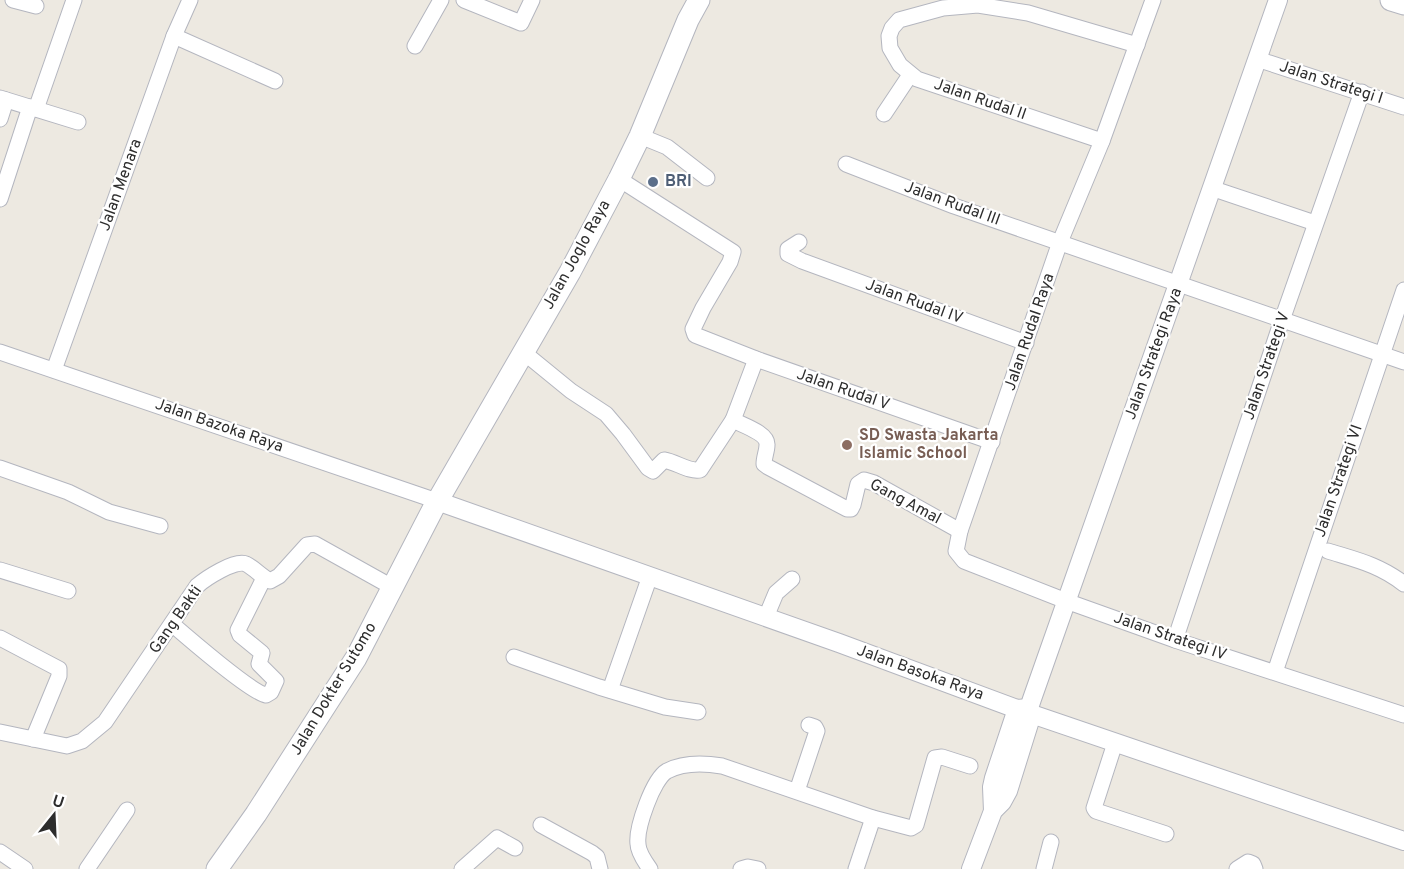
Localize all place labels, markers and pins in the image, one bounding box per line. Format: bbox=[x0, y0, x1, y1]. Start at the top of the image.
place label: BRI bbox=[665, 172, 692, 192]
marker: BRI bbox=[646, 175, 660, 189]
place label: SD Swasta Jakarta Islamic School bbox=[859, 426, 998, 464]
marker: SD Swasta Jakarta Islamic School bbox=[840, 438, 854, 452]

